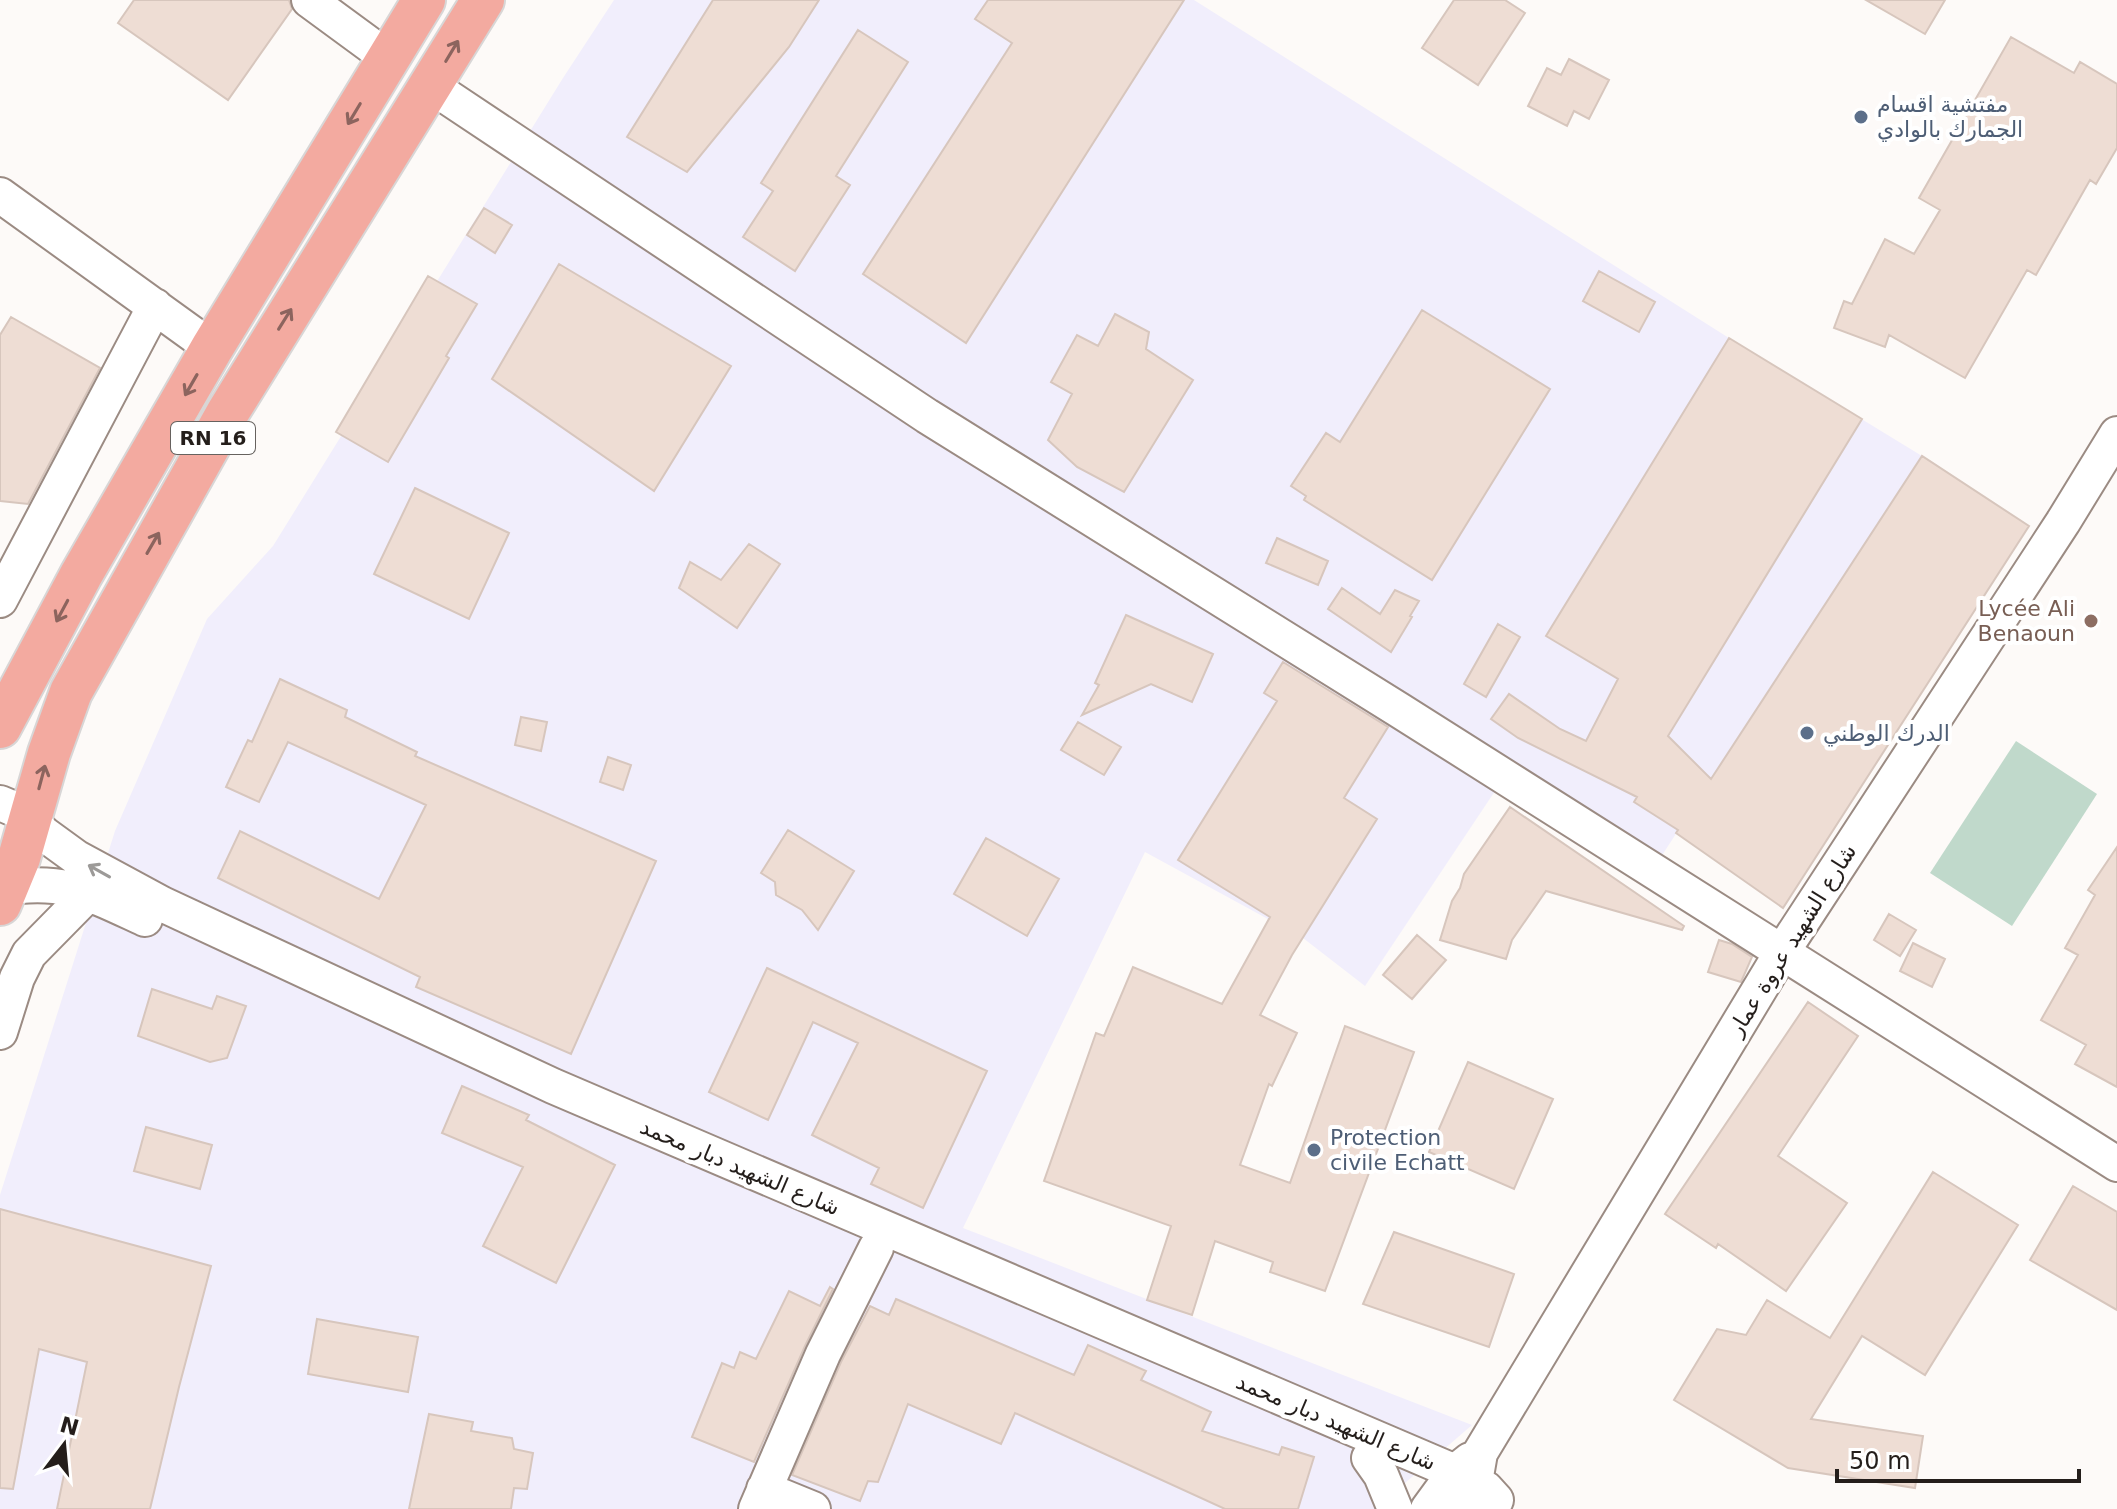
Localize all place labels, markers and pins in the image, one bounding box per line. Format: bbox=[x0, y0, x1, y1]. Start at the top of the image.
place label: مفتشية اقسام الجمارك بالوادي bbox=[1877, 92, 2023, 142]
marker: مفتشية اقسام الجمارك بالوادي bbox=[1852, 108, 1870, 126]
place label: Lycée Ali Benaoun bbox=[1978, 596, 2075, 646]
marker: Lycée Ali Benaoun bbox=[2082, 612, 2100, 630]
place label: الدرك الوطني bbox=[1823, 721, 1950, 747]
marker: الدرك الوطني bbox=[1798, 724, 1816, 742]
place label: Protection civile Echatt bbox=[1330, 1125, 1465, 1175]
marker: Protection civile Echatt bbox=[1305, 1141, 1323, 1159]

